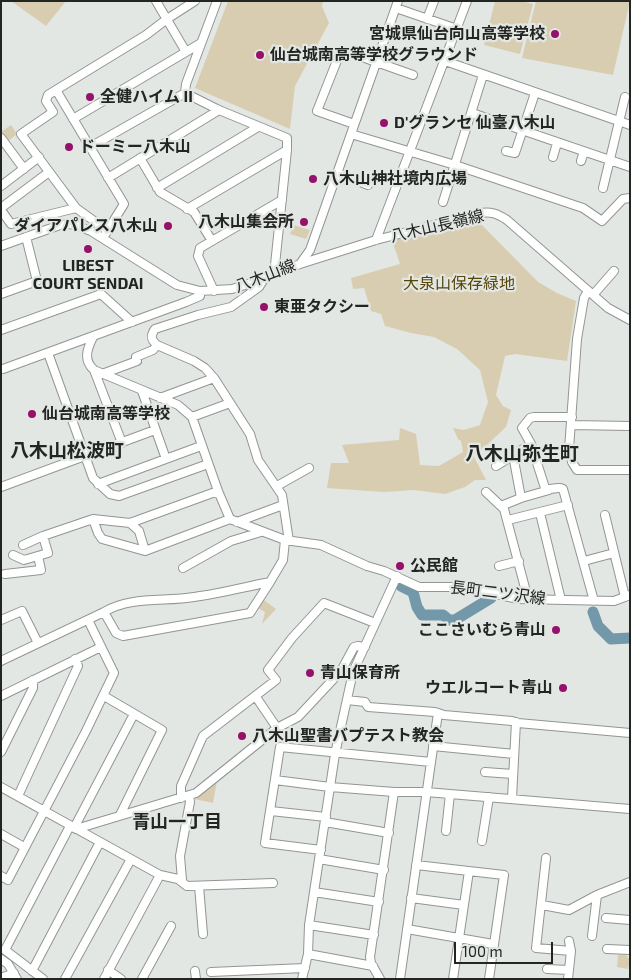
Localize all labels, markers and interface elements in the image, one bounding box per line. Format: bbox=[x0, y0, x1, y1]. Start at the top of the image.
place label: 宮城県仙台向山高等学校 bbox=[369, 24, 545, 44]
marker: 宮城県仙台向山高等学校 bbox=[549, 28, 561, 40]
place label: 仙台城南高等学校グラウンド bbox=[270, 45, 478, 65]
marker: 仙台城南高等学校グラウンド bbox=[254, 49, 266, 61]
place label: 全健ハイム II bbox=[100, 87, 193, 107]
marker: 全健ハイム II bbox=[84, 91, 96, 103]
place label: D'グランセ 仙臺八木山 bbox=[394, 113, 556, 133]
marker: D'グランセ 仙臺八木山 bbox=[378, 117, 390, 129]
place label: ドーミー八木山 bbox=[79, 137, 191, 157]
marker: ドーミー八木山 bbox=[63, 141, 75, 153]
place label: 八木山神社境内広場 bbox=[323, 169, 467, 189]
marker: 八木山神社境内広場 bbox=[307, 173, 319, 185]
street label: 八木山長嶺線 bbox=[388, 206, 486, 246]
place label: 八木山集会所 bbox=[198, 212, 294, 232]
place label: ダイアパレス八木山 bbox=[14, 216, 158, 236]
marker: 八木山集会所 bbox=[298, 216, 310, 228]
marker: ダイアパレス八木山 bbox=[162, 220, 174, 232]
marker: LIBEST COURT SENDAI bbox=[82, 243, 94, 255]
place label: LIBEST COURT SENDAI bbox=[33, 256, 143, 294]
street label: 八木山線 bbox=[232, 256, 298, 296]
park label: 大泉山保存緑地 bbox=[403, 274, 515, 294]
place label: 東亜タクシー bbox=[274, 297, 370, 317]
marker: 東亜タクシー bbox=[258, 301, 270, 313]
place label: 仙台城南高等学校 bbox=[42, 404, 170, 424]
marker: 仙台城南高等学校 bbox=[26, 408, 38, 420]
district label: 八木山松波町 bbox=[10, 440, 124, 462]
district label: 八木山弥生町 bbox=[465, 443, 579, 465]
place label: 公民館 bbox=[410, 556, 458, 576]
marker: 公民館 bbox=[394, 560, 406, 572]
street label: 長町二ツ沢線 bbox=[449, 578, 547, 608]
place label: ここさいむら青山 bbox=[418, 620, 546, 640]
marker: ここさいむら青山 bbox=[550, 624, 562, 636]
place label: 青山保育所 bbox=[320, 663, 400, 683]
marker: 青山保育所 bbox=[304, 667, 316, 679]
place label: ウエルコート青山 bbox=[425, 678, 553, 698]
marker: ウエルコート青山 bbox=[557, 682, 569, 694]
place label: 八木山聖書バプテスト教会 bbox=[252, 726, 444, 746]
marker: 八木山聖書バプテスト教会 bbox=[236, 730, 248, 742]
district label: 青山一丁目 bbox=[132, 811, 222, 833]
scale bar bbox=[456, 932, 555, 964]
text: 100 m bbox=[462, 942, 503, 960]

